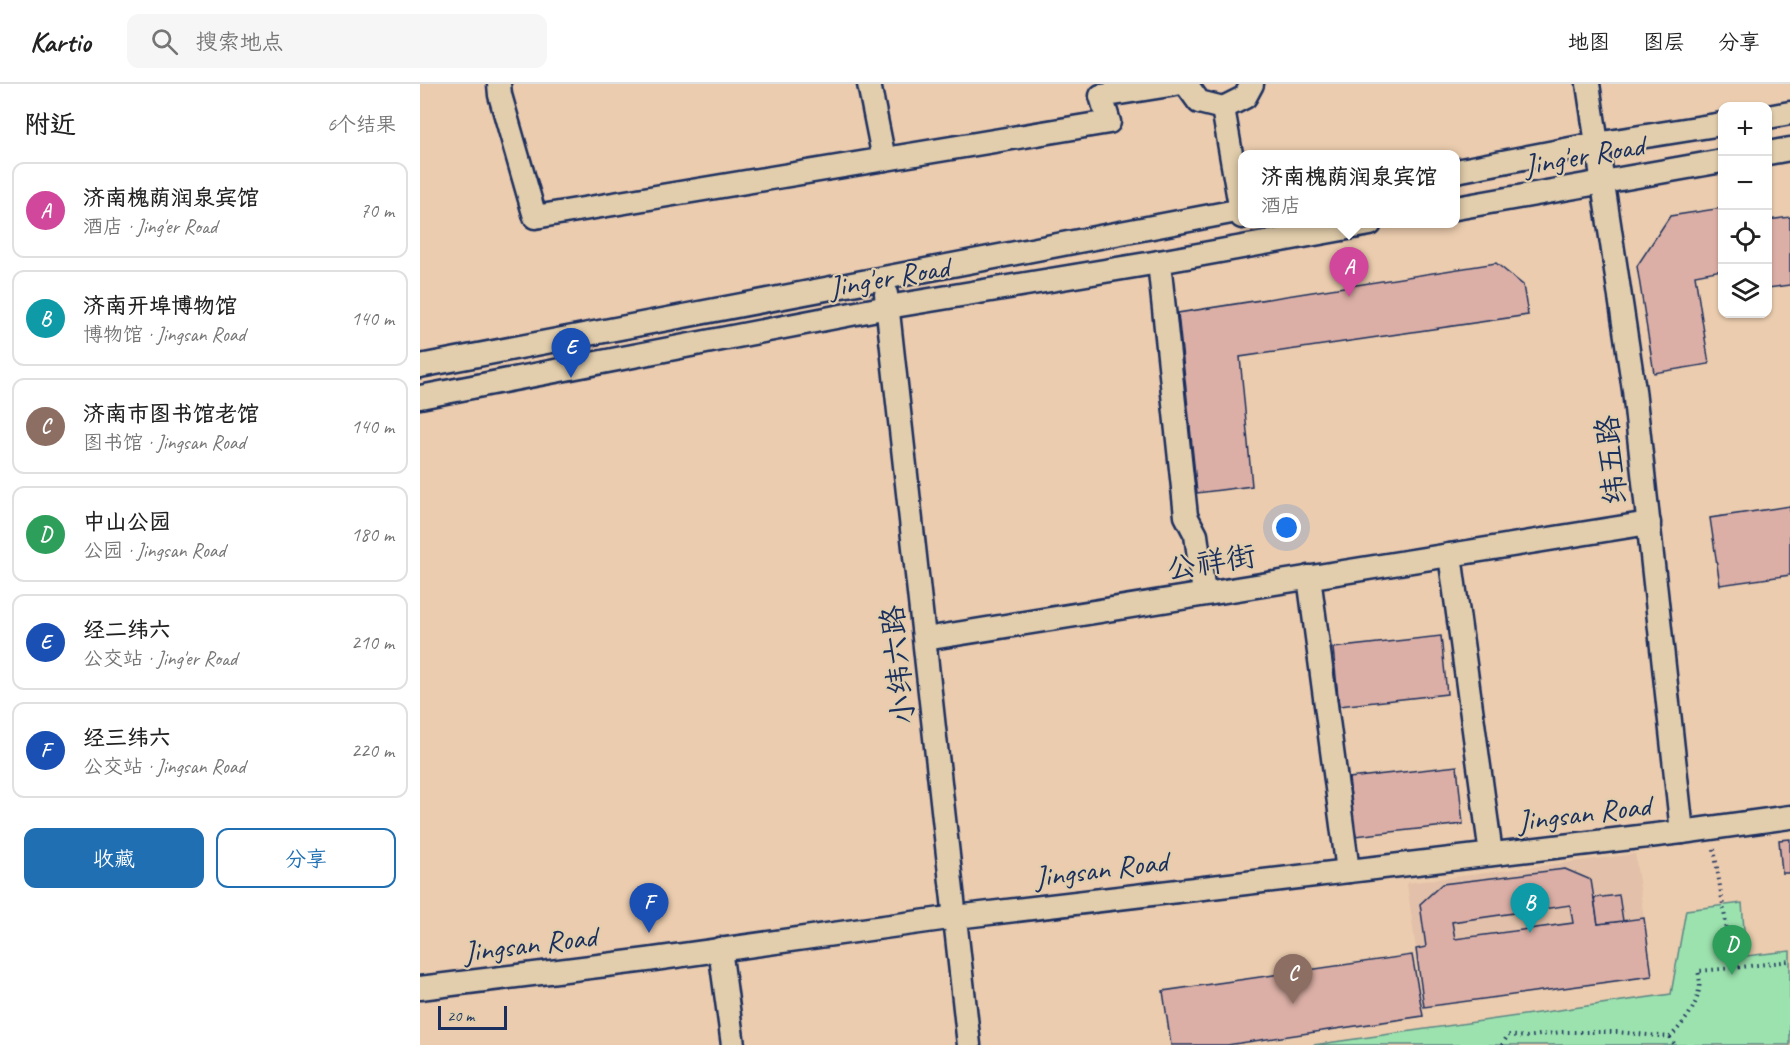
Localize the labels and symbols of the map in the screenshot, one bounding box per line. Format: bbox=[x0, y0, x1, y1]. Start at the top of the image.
street label: Jing'er Road bbox=[1519, 125, 1651, 185]
street label: Jing'er Road bbox=[824, 247, 956, 307]
pin: A bbox=[1330, 248, 1368, 297]
pin: E bbox=[552, 328, 590, 378]
street label: 纬五路 bbox=[1587, 413, 1635, 507]
your location bbox=[1272, 513, 1301, 542]
street label: 公祥街 bbox=[1164, 536, 1258, 588]
street label: 小纬六路 bbox=[873, 603, 923, 727]
street label: Jingsan Road bbox=[1513, 785, 1657, 840]
street label: Jingsan Road bbox=[1030, 841, 1174, 896]
pin: F bbox=[630, 884, 668, 933]
pin: B bbox=[1510, 884, 1550, 933]
street label: Jingsan Road bbox=[459, 916, 603, 971]
pin: D bbox=[1712, 926, 1752, 975]
pin: C bbox=[1274, 954, 1312, 1004]
scale bar bbox=[438, 1003, 507, 1030]

